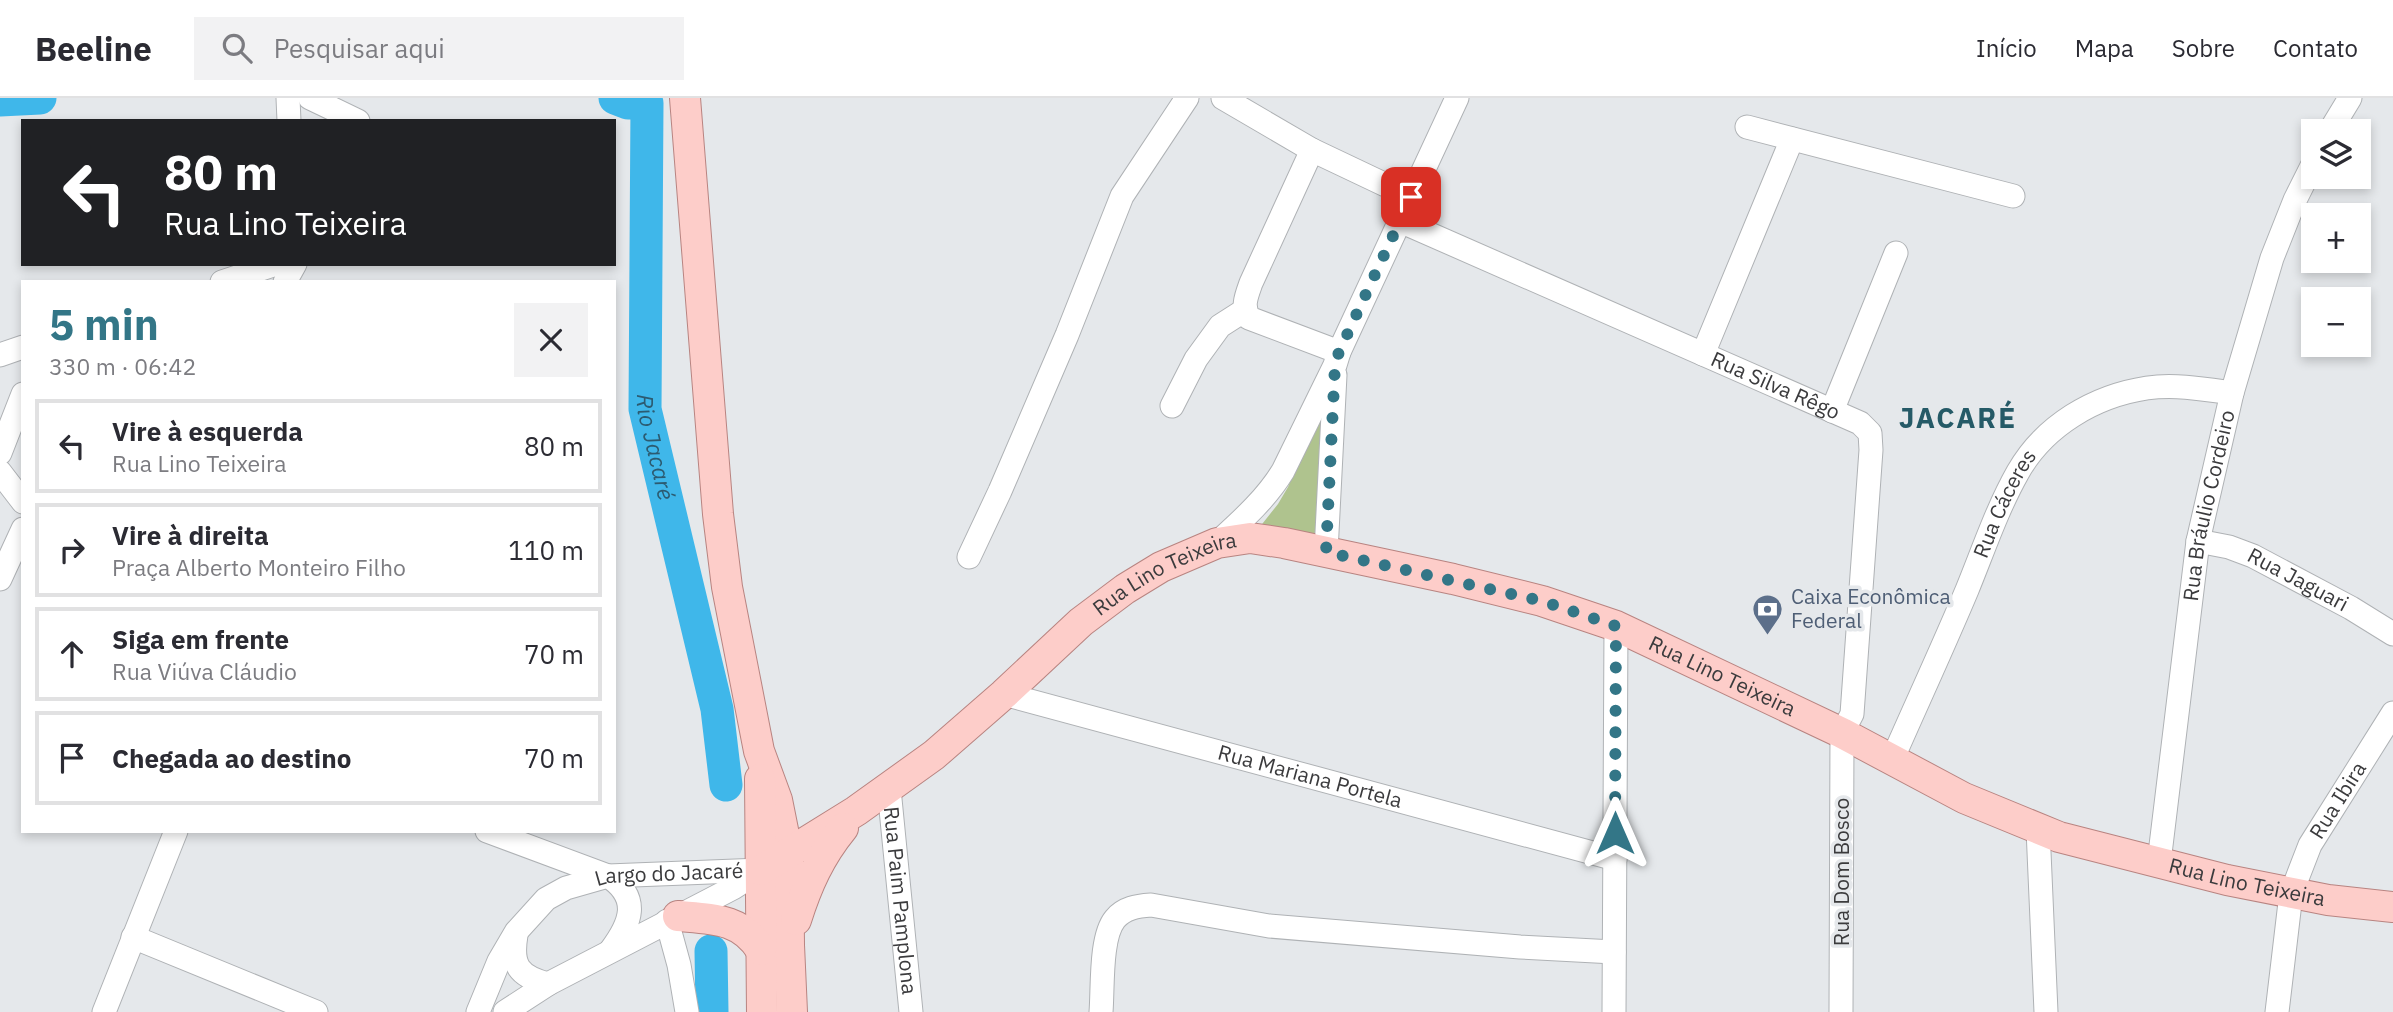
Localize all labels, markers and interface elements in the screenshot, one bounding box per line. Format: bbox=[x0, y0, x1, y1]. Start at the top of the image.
search box bbox=[194, 17, 684, 80]
text: Beeline bbox=[35, 27, 152, 70]
icon: search bbox=[218, 29, 256, 67]
text: Pesquisar aqui bbox=[274, 31, 445, 65]
text: Início bbox=[1976, 32, 2037, 64]
text: Mapa bbox=[2075, 32, 2134, 64]
text: Sobre bbox=[2172, 32, 2235, 64]
text: Contato bbox=[2273, 32, 2358, 64]
map controls bbox=[2301, 119, 2371, 357]
button: layers bbox=[2301, 119, 2371, 189]
text: 80 m bbox=[164, 140, 278, 203]
icon: left bbox=[49, 147, 140, 238]
pin bbox=[1381, 167, 1441, 227]
icon: arrive bbox=[1392, 178, 1430, 216]
text: Rua Lino Teixeira bbox=[164, 202, 407, 244]
button: + bbox=[2301, 203, 2371, 273]
button: − bbox=[2301, 287, 2371, 357]
text: 5 min bbox=[49, 297, 159, 352]
button: close bbox=[514, 303, 588, 377]
street label: Rua Silva Rêgo bbox=[1707, 344, 1845, 426]
text: 330 m · 06:42 bbox=[49, 351, 196, 381]
water label: Rio Jacaré bbox=[631, 394, 682, 503]
district label: JACARÉ bbox=[1899, 399, 2017, 436]
street label: Rua Bráulio Cordeiro bbox=[2176, 407, 2241, 603]
text: Vire à esquerda bbox=[112, 414, 303, 448]
icon: left bbox=[53, 427, 91, 465]
text: 80 m bbox=[524, 429, 584, 463]
street label: Rua Cáceres bbox=[1966, 443, 2042, 562]
text: Rua Lino Teixeira bbox=[112, 448, 287, 478]
text: Vire à direita bbox=[112, 518, 269, 552]
street label: Rua Lino Teixeira bbox=[1087, 525, 1238, 622]
icon: right bbox=[53, 531, 91, 569]
text: 110 m bbox=[508, 533, 584, 567]
street label: Rua Jaguari bbox=[2243, 541, 2354, 617]
text: Praça Alberto Monteiro Filho bbox=[112, 552, 406, 582]
place label: Caixa Econômica Federal bbox=[1791, 582, 1951, 634]
bank icon: Caixa Econômica Federal bbox=[1751, 592, 1785, 636]
text: Siga em frente bbox=[112, 622, 289, 656]
street label: Rua Lino Teixeira bbox=[1645, 629, 1801, 722]
icon: ahead bbox=[53, 635, 91, 673]
text: 70 m bbox=[524, 637, 584, 671]
text: Rua Viúva Cláudio bbox=[112, 656, 297, 686]
street label: Rua Mariana Portela bbox=[1215, 737, 1406, 814]
icon: arrive bbox=[53, 739, 91, 777]
text: Chegada ao destino bbox=[112, 741, 351, 775]
text: 70 m bbox=[524, 741, 584, 775]
street label: Rua Ibira bbox=[2302, 756, 2372, 844]
position arrow bbox=[1578, 796, 1652, 870]
street label: Rua Dom Bosco bbox=[1827, 798, 1855, 946]
street label: Rua Paim Pamplona bbox=[878, 805, 924, 996]
street label: Rua Lino Teixeira bbox=[2166, 851, 2328, 912]
street label: Largo do Jacaré bbox=[591, 856, 744, 892]

